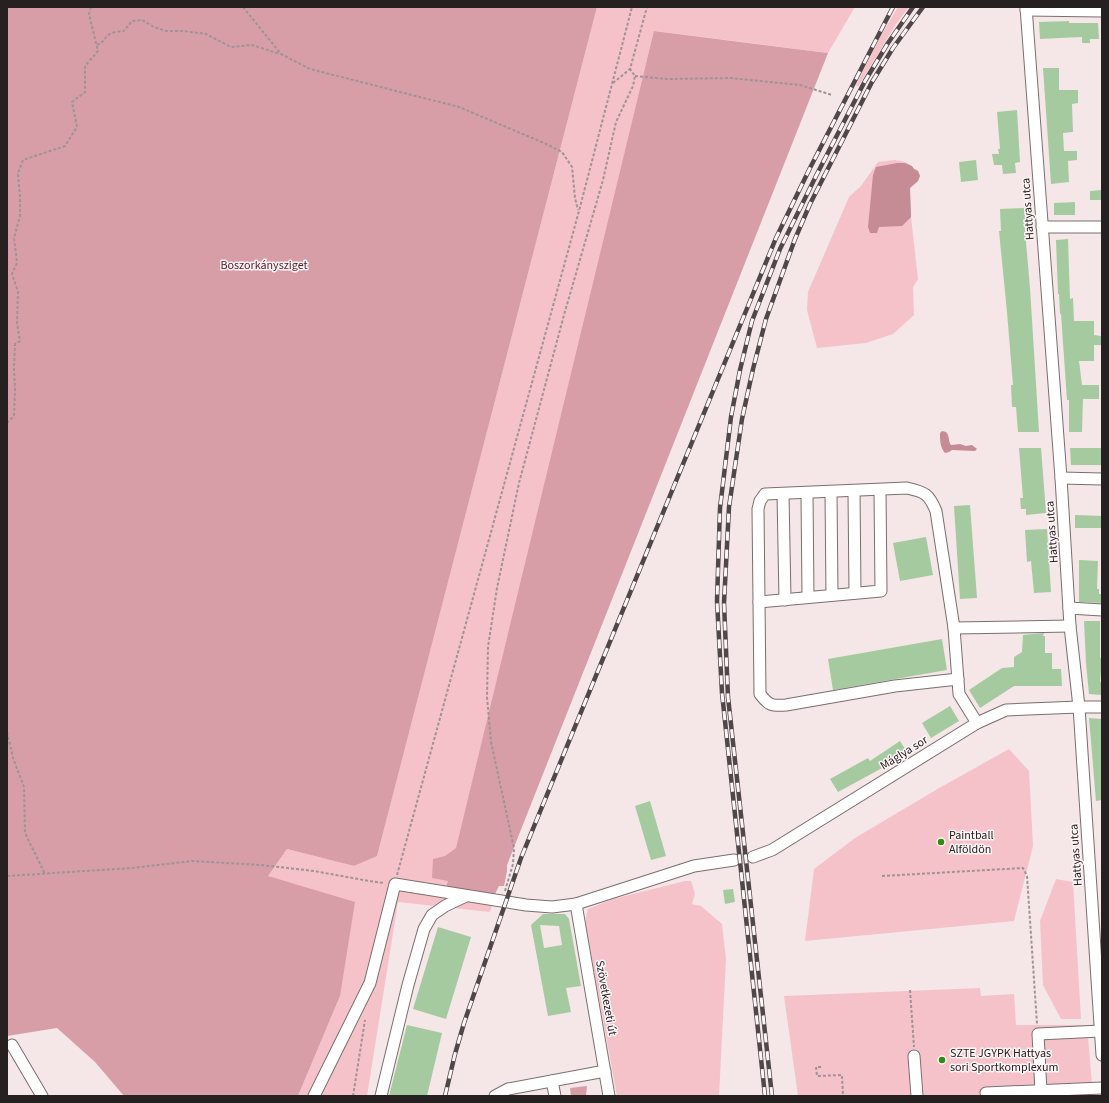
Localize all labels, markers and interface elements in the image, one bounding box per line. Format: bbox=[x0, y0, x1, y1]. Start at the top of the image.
street label: Hattyas utca bbox=[1017, 177, 1039, 241]
park label: Boszorkánysziget bbox=[220, 257, 308, 274]
street label: Hattyas utca bbox=[1041, 500, 1063, 564]
street label: Máglya sor bbox=[877, 731, 932, 774]
street label: Hattyas utca bbox=[1065, 823, 1087, 887]
place label: Paintball Alföldön bbox=[949, 827, 994, 858]
marker: Paintball Alföldön bbox=[936, 837, 946, 847]
street label: Szövetkezeti út bbox=[591, 959, 621, 1037]
place label: SZTE JGYPK Hattyas sori Sportkomplexum bbox=[950, 1045, 1058, 1076]
marker: SZTE JGYPK Hattyas sori Sportkomplexum bbox=[937, 1055, 947, 1065]

